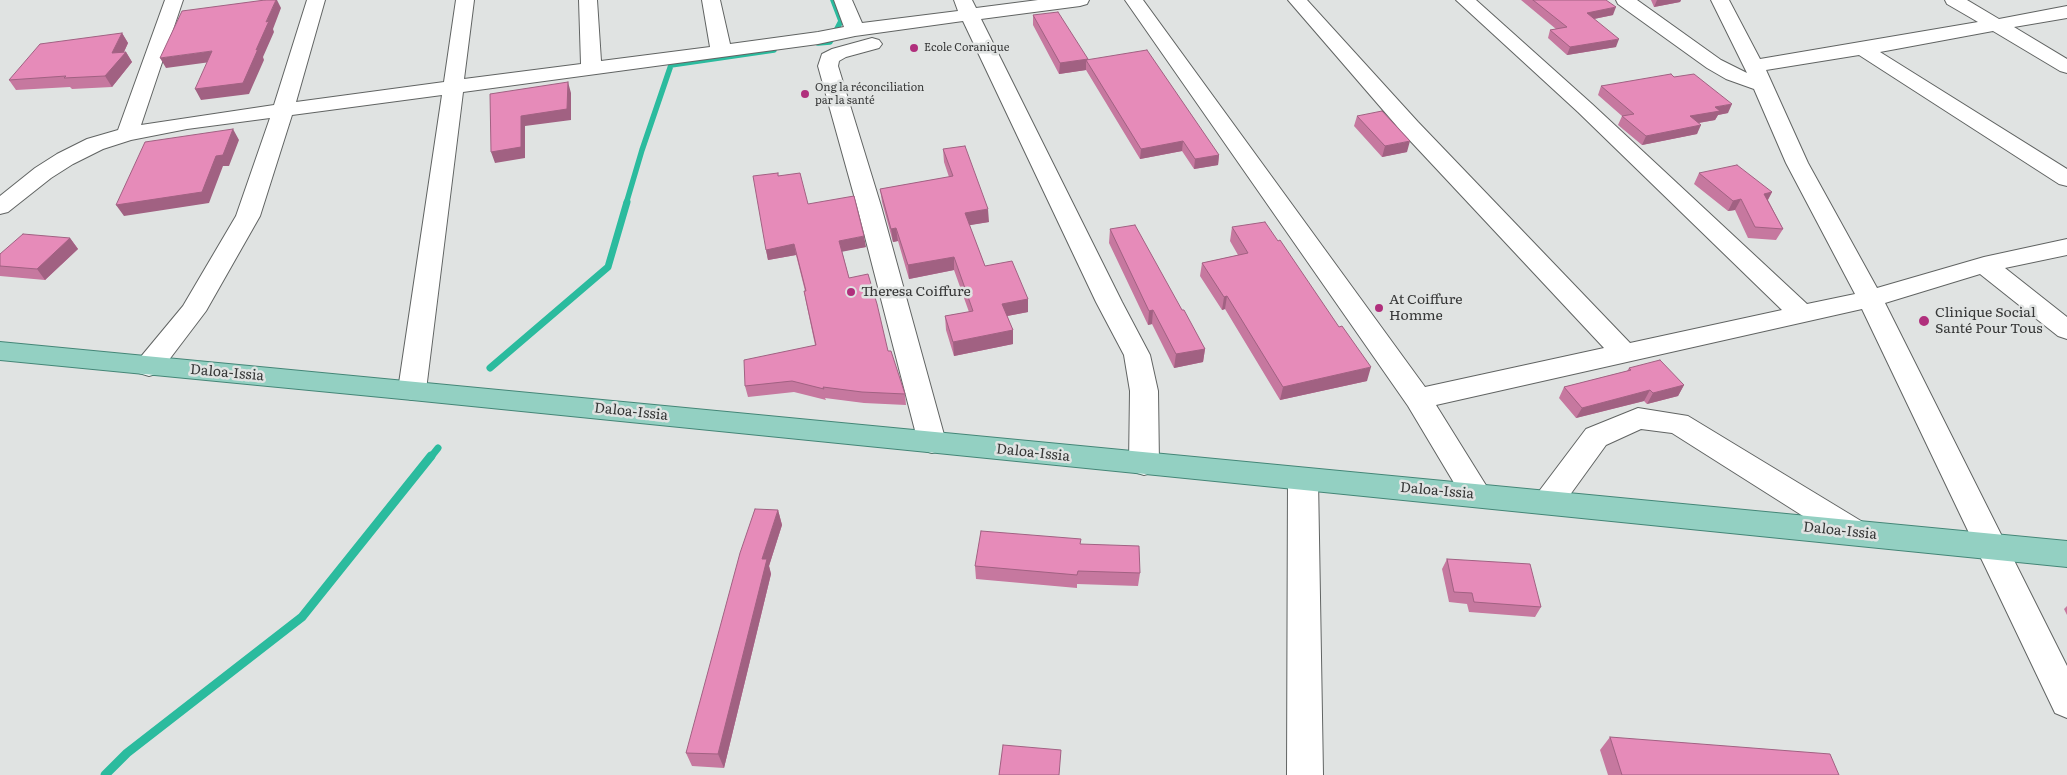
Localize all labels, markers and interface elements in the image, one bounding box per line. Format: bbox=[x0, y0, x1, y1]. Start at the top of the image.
place label: Ecole Coranique bbox=[924, 41, 1009, 55]
marker: Ecole Coranique bbox=[908, 42, 920, 54]
place label: Ong la réconciliation par la santé bbox=[815, 81, 924, 107]
marker: Ong la réconciliation par la santé bbox=[799, 88, 811, 100]
place label: Theresa Coiffure bbox=[861, 284, 971, 300]
marker: Theresa Coiffure bbox=[845, 286, 857, 298]
place label: At Coiffure Homme bbox=[1389, 292, 1462, 324]
marker: At Coiffure Homme bbox=[1373, 302, 1385, 314]
place label: Clinique Social Santé Pour Tous bbox=[1935, 305, 2043, 338]
marker: Clinique Social Santé Pour Tous bbox=[1917, 314, 1931, 328]
street label: Daloa-Issia bbox=[189, 361, 265, 385]
street label: Daloa-Issia bbox=[593, 400, 669, 424]
street label: Daloa-Issia bbox=[995, 441, 1071, 465]
street label: Daloa-Issia bbox=[1399, 479, 1475, 503]
street label: Daloa-Issia bbox=[1802, 519, 1878, 543]

